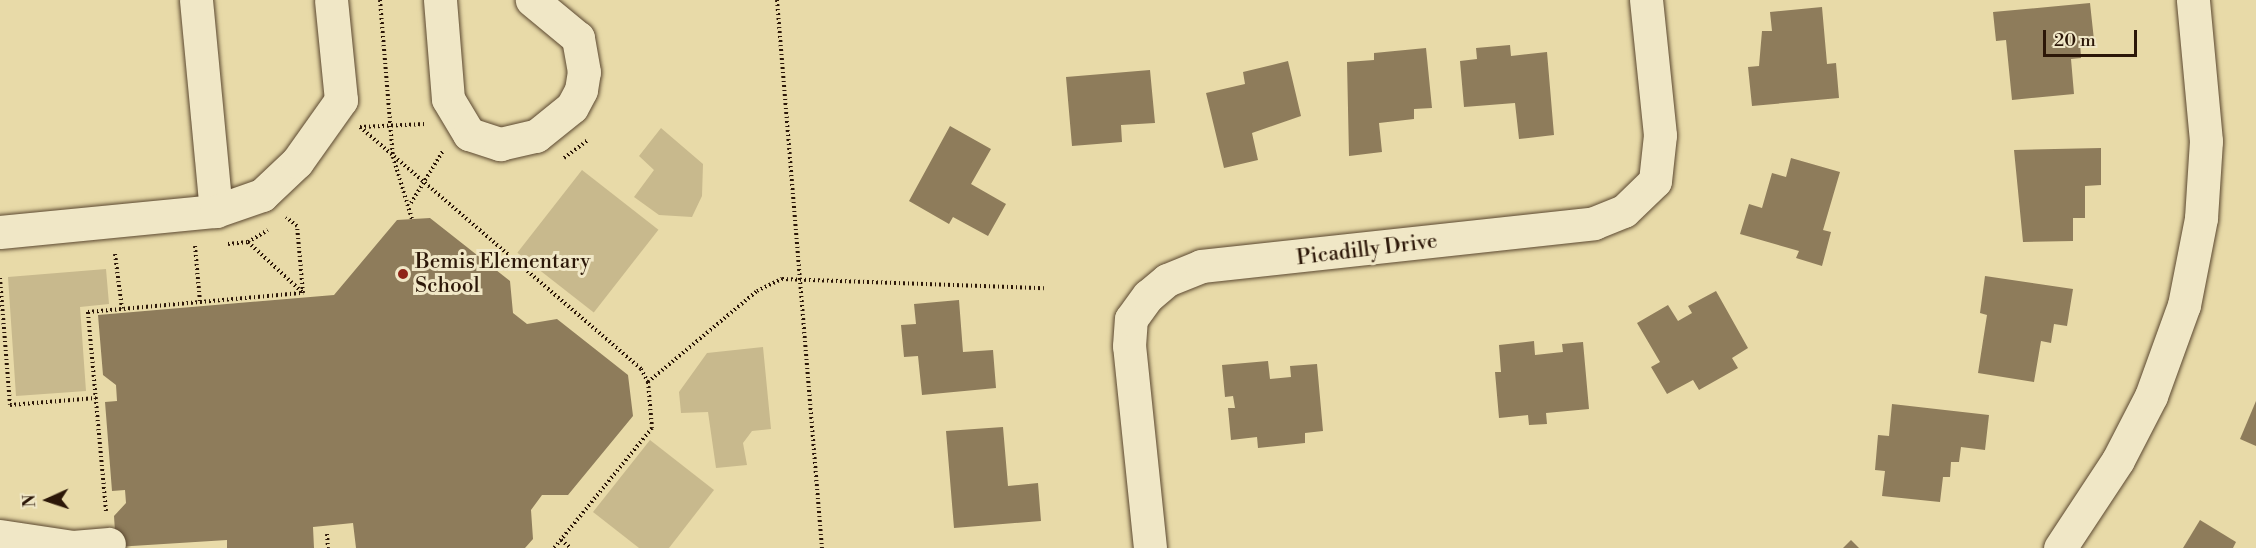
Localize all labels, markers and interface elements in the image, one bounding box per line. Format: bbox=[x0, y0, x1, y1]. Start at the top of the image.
scale bar bbox=[2046, 18, 2140, 56]
text: 20 m bbox=[2054, 29, 2096, 52]
street label: Picadilly Drive bbox=[1295, 229, 1439, 271]
place label: Bemis Elementary School bbox=[415, 249, 590, 299]
marker: Bemis Elementary School bbox=[396, 267, 410, 281]
north arrow bbox=[18, 470, 78, 530]
text: N bbox=[20, 494, 40, 508]

